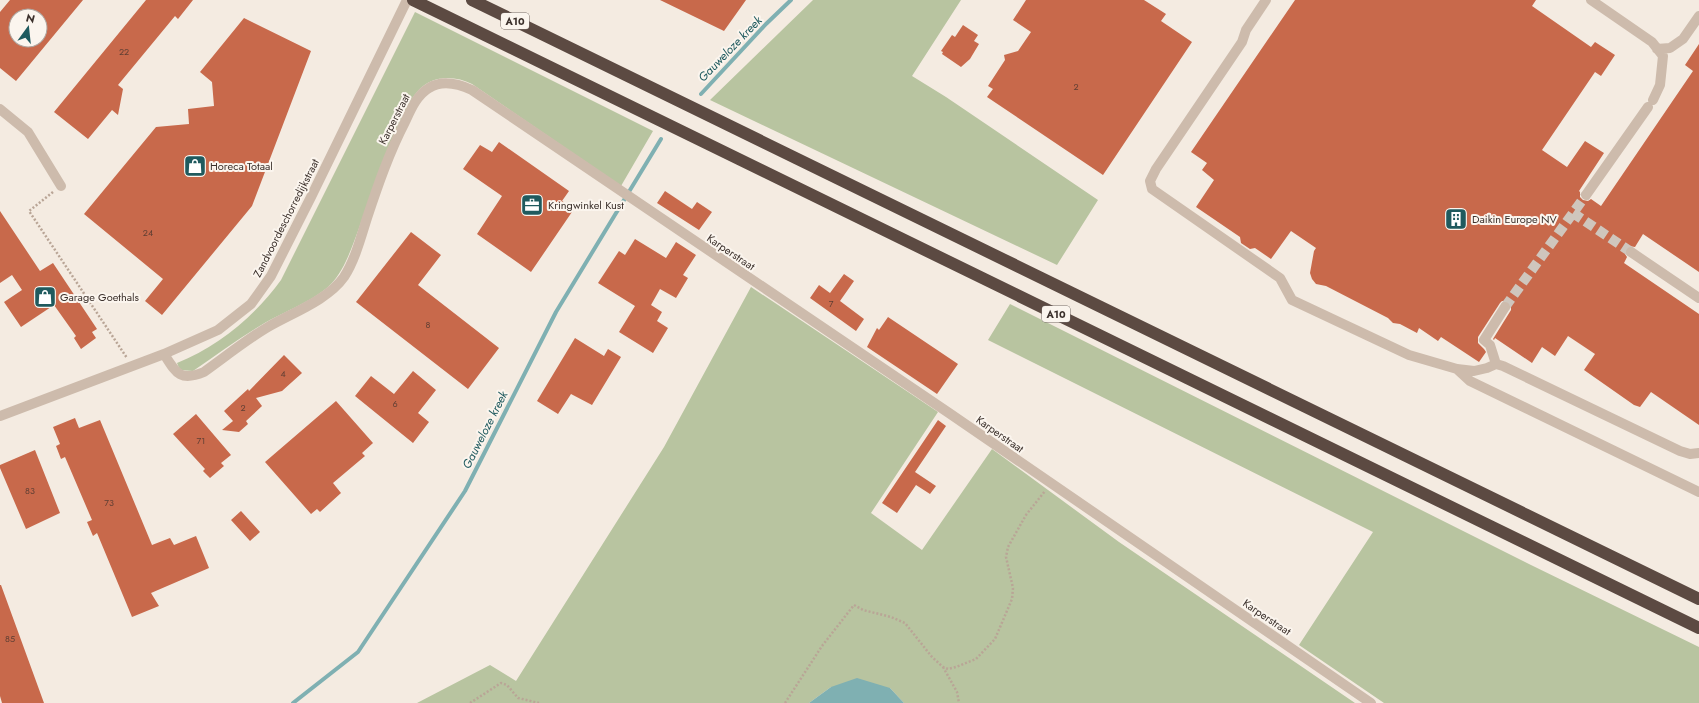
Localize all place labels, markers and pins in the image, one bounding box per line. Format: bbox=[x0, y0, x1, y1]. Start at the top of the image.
shop icon: Horeca Totaal bbox=[182, 153, 208, 179]
place label: Horeca Totaal bbox=[210, 158, 273, 174]
office icon: Kringwinkel Kust bbox=[519, 192, 545, 218]
place label: Kringwinkel Kust bbox=[548, 197, 624, 213]
building icon: Daikin Europe NV bbox=[1443, 206, 1469, 232]
place label: Daikin Europe NV bbox=[1472, 211, 1558, 227]
shop icon: Garage Goethals bbox=[32, 284, 58, 310]
place label: Garage Goethals bbox=[60, 289, 140, 305]

